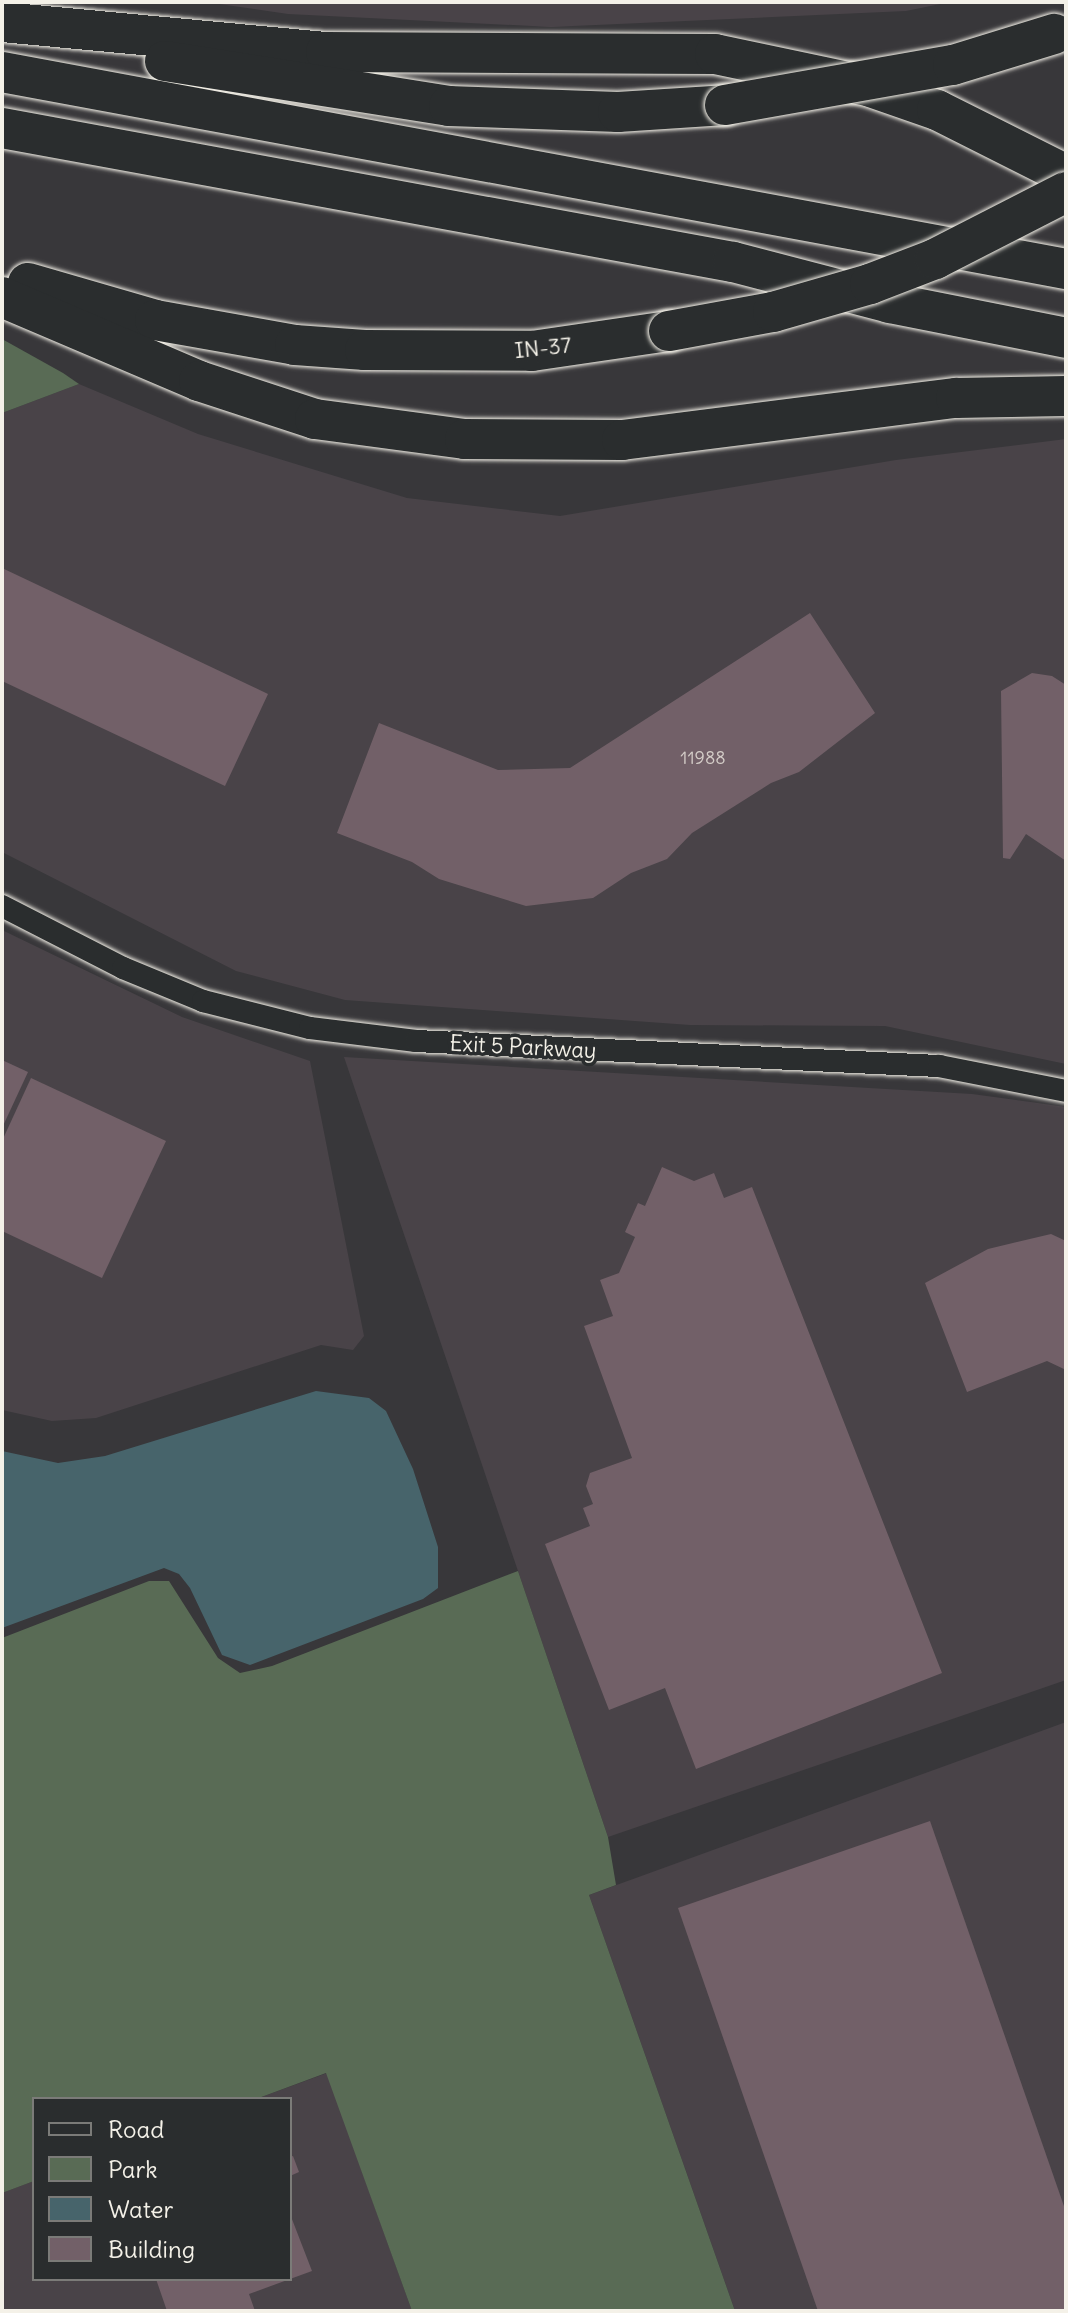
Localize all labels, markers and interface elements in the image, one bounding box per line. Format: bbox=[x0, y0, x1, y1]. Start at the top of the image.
street label: IN-37 bbox=[513, 332, 573, 364]
house number: 11988 bbox=[680, 747, 726, 769]
street label: Exit 5 Parkway bbox=[449, 1030, 597, 1064]
legend bbox=[32, 2097, 292, 2281]
text: Road bbox=[108, 2114, 164, 2144]
text: Park bbox=[108, 2154, 158, 2184]
text: Water bbox=[108, 2194, 173, 2224]
text: Building bbox=[108, 2234, 195, 2264]

